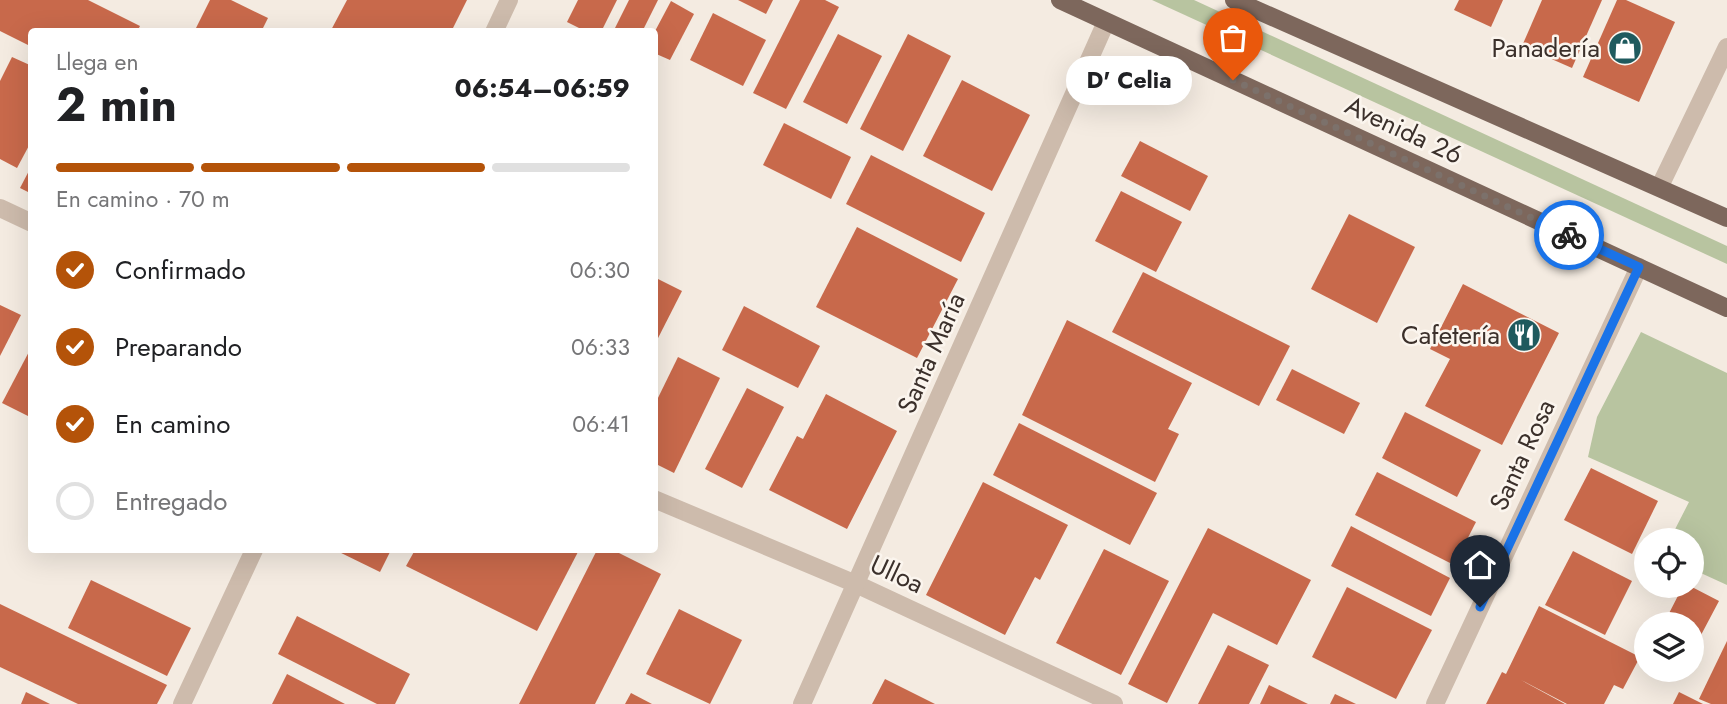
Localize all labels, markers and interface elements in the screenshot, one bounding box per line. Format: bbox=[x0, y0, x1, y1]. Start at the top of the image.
pin bbox=[1203, 8, 1263, 80]
icon: bag bbox=[1214, 19, 1252, 57]
place label: Panadería bbox=[1491, 29, 1600, 67]
shop icon: Panadería bbox=[1606, 29, 1644, 67]
text: Llega en bbox=[56, 45, 138, 79]
callout: D' Celia bbox=[1065, 56, 1191, 104]
text: D' Celia bbox=[1086, 63, 1172, 97]
text: 06:54–06:59 bbox=[455, 69, 630, 107]
text: 2 min bbox=[56, 72, 177, 138]
street label: Avenida 26 bbox=[1339, 86, 1469, 174]
text: En camino · 70 m bbox=[56, 182, 230, 216]
courier bbox=[1534, 200, 1604, 270]
icon: bike bbox=[1550, 216, 1588, 254]
icon: check bbox=[56, 251, 94, 289]
text: Confirmado bbox=[115, 251, 246, 289]
text: 06:30 bbox=[570, 253, 630, 287]
street label: Santa María bbox=[887, 286, 975, 420]
place label: Cafetería bbox=[1401, 316, 1500, 354]
restaurant icon: Cafetería bbox=[1505, 316, 1543, 354]
icon: check bbox=[56, 328, 94, 366]
text: Preparando bbox=[115, 328, 242, 366]
text: 06:33 bbox=[571, 330, 630, 364]
street label: Santa Rosa bbox=[1480, 393, 1564, 517]
icon: check bbox=[56, 405, 94, 443]
text: En camino bbox=[115, 405, 231, 443]
text: 06:41 bbox=[572, 407, 630, 441]
text: Entregado bbox=[115, 482, 227, 520]
map controls bbox=[1634, 528, 1704, 682]
button: locate bbox=[1634, 528, 1704, 598]
pin bbox=[1450, 535, 1510, 607]
street label: Ulloa bbox=[864, 545, 930, 603]
icon: home bbox=[1461, 546, 1499, 584]
button: layers bbox=[1634, 612, 1704, 682]

